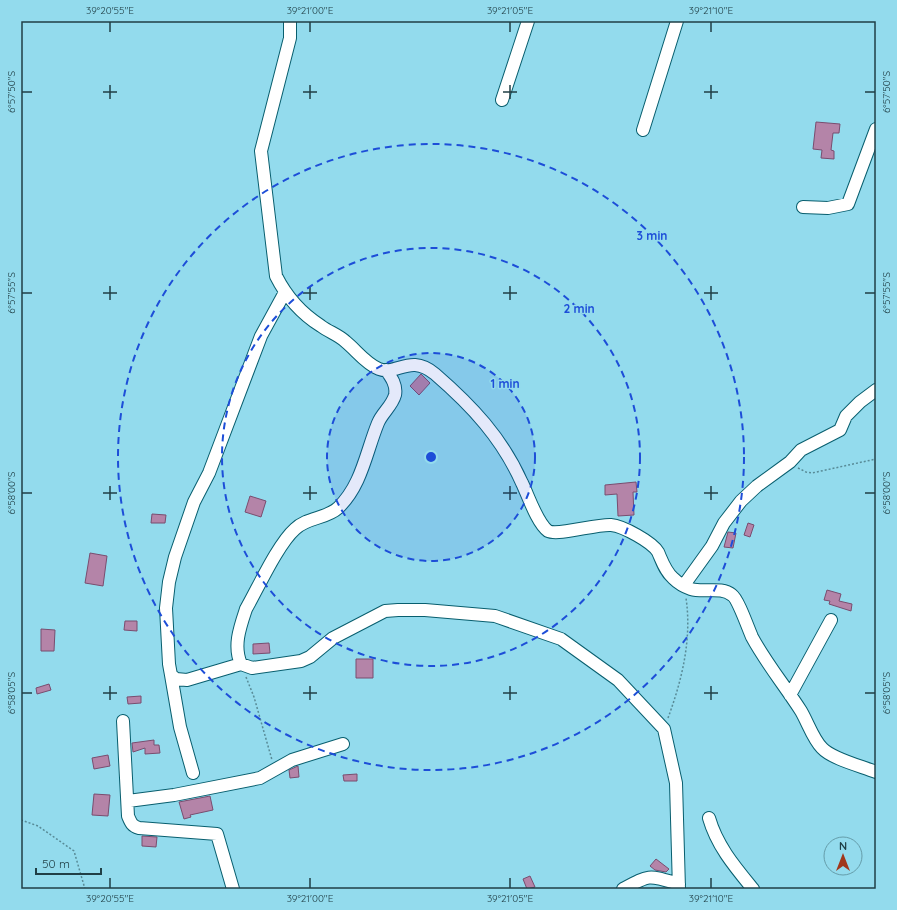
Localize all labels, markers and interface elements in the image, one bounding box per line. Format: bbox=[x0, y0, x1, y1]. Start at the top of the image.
text: 39°20'55"E bbox=[86, 4, 134, 17]
text: 39°21'00"E bbox=[287, 4, 334, 17]
text: 39°21'05"E bbox=[487, 4, 533, 17]
text: 39°21'10"E bbox=[689, 4, 734, 17]
text: 6°57'50"S bbox=[5, 71, 18, 113]
text: 6°57'50"S bbox=[880, 71, 893, 113]
text: 3 min bbox=[637, 228, 667, 243]
text: 6°57'55"S bbox=[5, 272, 18, 314]
text: 6°57'55"S bbox=[880, 272, 893, 314]
text: 2 min bbox=[563, 301, 595, 316]
text: 1 min bbox=[490, 376, 520, 391]
centre of rings bbox=[424, 450, 438, 464]
text: 6°58'00"S bbox=[5, 471, 18, 514]
text: 6°58'00"S bbox=[880, 471, 893, 514]
text: 6°58'05"S bbox=[5, 671, 18, 714]
text: 6°58'05"S bbox=[880, 671, 893, 714]
north arrow bbox=[823, 836, 863, 876]
text: N bbox=[839, 839, 847, 853]
scale bar bbox=[36, 850, 101, 876]
text: 50 m bbox=[42, 856, 70, 871]
text: 39°20'55"E bbox=[86, 892, 134, 905]
text: 39°21'00"E bbox=[287, 892, 334, 905]
text: 39°21'05"E bbox=[487, 892, 533, 905]
text: 39°21'10"E bbox=[689, 892, 734, 905]

